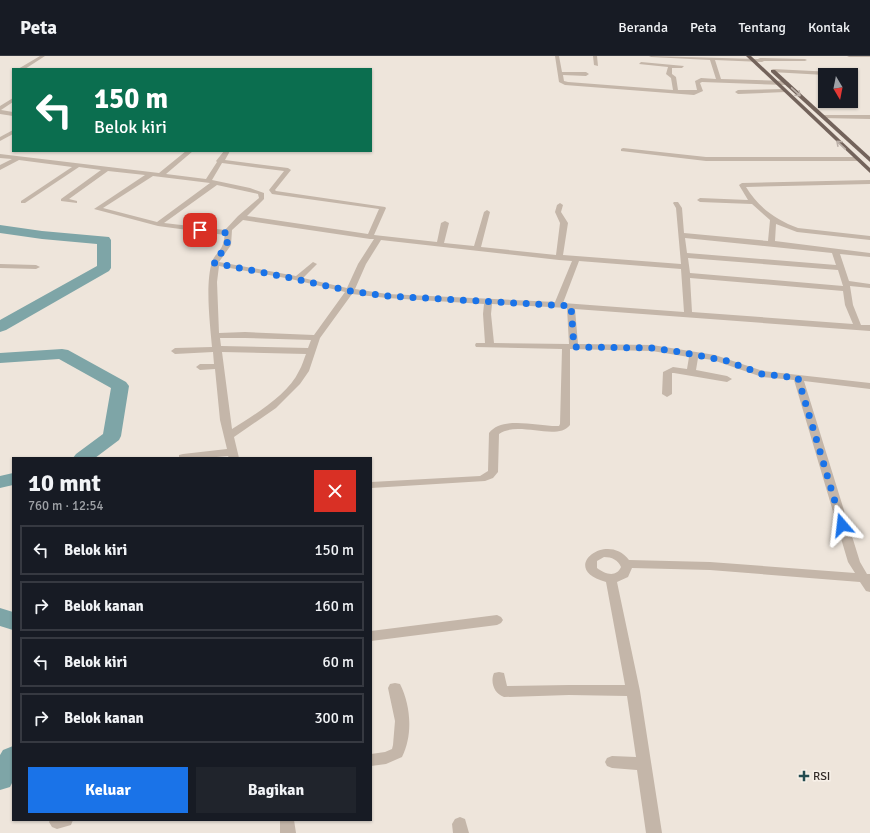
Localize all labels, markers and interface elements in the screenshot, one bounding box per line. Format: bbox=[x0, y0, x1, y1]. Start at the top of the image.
text: Peta bbox=[20, 16, 57, 40]
text: Beranda bbox=[618, 19, 668, 36]
text: Peta bbox=[690, 19, 717, 36]
text: Tentang bbox=[739, 19, 786, 36]
text: Kontak bbox=[808, 19, 850, 36]
north arrow bbox=[818, 68, 858, 108]
map controls bbox=[818, 68, 858, 108]
text: 150 m bbox=[94, 82, 168, 116]
icon: left bbox=[28, 84, 80, 136]
one-way arrow bbox=[791, 87, 801, 97]
text: Belok kiri bbox=[94, 116, 167, 138]
one-way arrow bbox=[836, 140, 846, 149]
pin bbox=[183, 213, 217, 247]
icon: arrive bbox=[189, 219, 211, 241]
text: 10 mnt bbox=[28, 468, 101, 498]
button: close bbox=[314, 470, 356, 512]
text: 760 m · 12:54 bbox=[28, 498, 104, 514]
position arrow bbox=[821, 504, 863, 546]
icon: left bbox=[30, 539, 52, 561]
text: Belok kiri bbox=[64, 541, 127, 559]
text: 150 m bbox=[314, 541, 354, 559]
icon: right bbox=[30, 595, 52, 617]
text: Belok kanan bbox=[64, 597, 144, 615]
text: 160 m bbox=[314, 597, 354, 615]
icon: left bbox=[30, 651, 52, 673]
text: Belok kiri bbox=[64, 653, 127, 671]
text: 60 m bbox=[323, 653, 354, 671]
icon: right bbox=[30, 707, 52, 729]
text: Belok kanan bbox=[64, 709, 144, 727]
text: 300 m bbox=[314, 709, 354, 727]
button: Keluar bbox=[28, 767, 188, 813]
button: Bagikan bbox=[196, 767, 356, 813]
place label: RSI bbox=[813, 769, 830, 784]
marker: RSI bbox=[798, 770, 810, 782]

